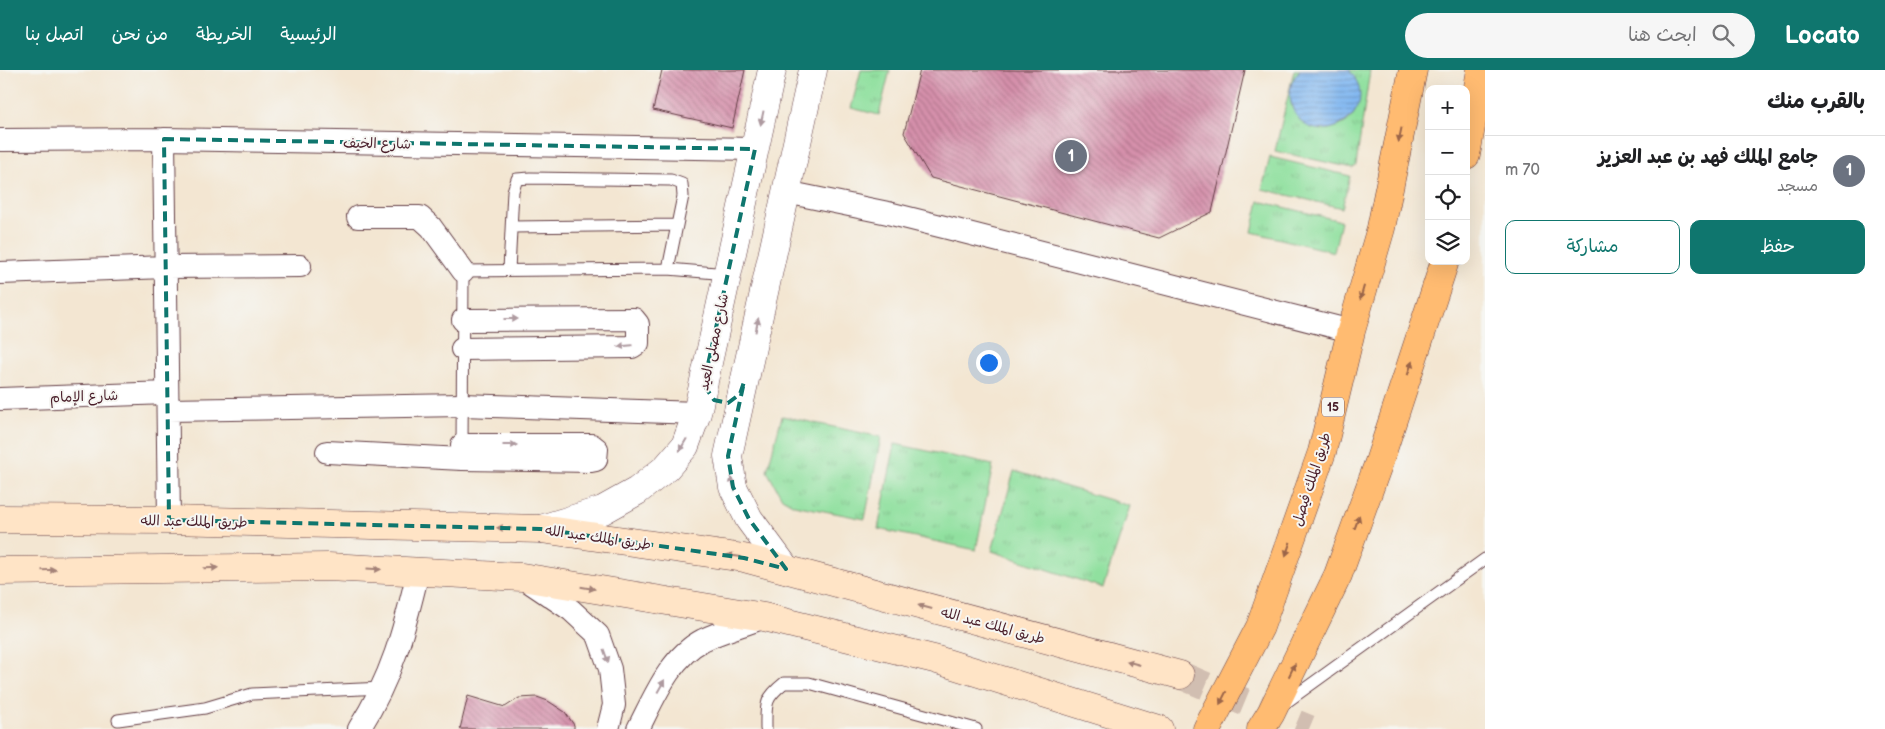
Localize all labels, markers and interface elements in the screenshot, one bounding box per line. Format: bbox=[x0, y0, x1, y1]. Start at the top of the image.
search box bbox=[1405, 13, 1755, 58]
icon: search bbox=[1709, 21, 1737, 49]
text: Locato bbox=[1785, 21, 1860, 50]
text: اتصل بنا bbox=[25, 24, 84, 45]
text: من نحن bbox=[112, 24, 168, 45]
text: الخريطة bbox=[196, 24, 252, 45]
text: الرئيسية bbox=[280, 24, 337, 45]
text: ابحث هنا bbox=[1628, 24, 1697, 47]
map controls bbox=[1425, 85, 1470, 265]
button: + bbox=[1425, 85, 1470, 130]
text: بالقرب منك bbox=[1767, 89, 1865, 114]
one-way arrow bbox=[757, 110, 765, 126]
one-way arrow bbox=[1396, 127, 1404, 143]
button: − bbox=[1425, 130, 1470, 175]
street label: شارع الخيف bbox=[343, 134, 411, 154]
pin: 1 bbox=[1055, 137, 1087, 175]
text: جامع الملك فهد بن عبد العزيز bbox=[1598, 146, 1818, 169]
text: 70 m bbox=[1505, 161, 1540, 180]
text: 1 bbox=[1846, 161, 1852, 180]
button: locate bbox=[1425, 175, 1470, 220]
text: مسجد bbox=[1777, 177, 1818, 196]
button: layers bbox=[1425, 220, 1470, 265]
button: مشاركة bbox=[1505, 220, 1680, 274]
button: حفظ bbox=[1690, 220, 1865, 274]
one-way arrow bbox=[1358, 286, 1366, 301]
street label: شارع مصلى العيد bbox=[695, 292, 733, 392]
one-way arrow bbox=[504, 315, 520, 323]
one-way arrow bbox=[753, 318, 761, 333]
one-way arrow bbox=[617, 342, 633, 350]
your location bbox=[976, 350, 1002, 376]
one-way arrow bbox=[1406, 360, 1414, 375]
street label: شارع الإمام bbox=[50, 387, 118, 408]
road number: 15 bbox=[1322, 398, 1344, 417]
street label: طريق الملك فيصل bbox=[1288, 430, 1335, 528]
one-way arrow bbox=[679, 439, 688, 452]
one-way arrow bbox=[503, 441, 519, 449]
one-way arrow bbox=[729, 476, 737, 491]
street label: طريق الملك عبد الله bbox=[140, 512, 248, 531]
one-way arrow bbox=[1354, 514, 1361, 529]
street label: طريق الملك عبد الله bbox=[544, 522, 652, 553]
one-way arrow bbox=[495, 524, 511, 532]
one-way arrow bbox=[1283, 542, 1291, 557]
one-way arrow bbox=[726, 552, 742, 560]
one-way arrow bbox=[203, 564, 219, 572]
one-way arrow bbox=[41, 566, 57, 574]
one-way arrow bbox=[366, 566, 382, 574]
one-way arrow bbox=[580, 584, 596, 592]
one-way arrow bbox=[917, 602, 932, 610]
street label: طريق الملك عبد الله bbox=[939, 603, 1047, 648]
one-way arrow bbox=[603, 649, 610, 664]
one-way arrow bbox=[1125, 658, 1140, 666]
one-way arrow bbox=[1288, 663, 1296, 677]
one-way arrow bbox=[656, 679, 665, 692]
one-way arrow bbox=[1219, 691, 1227, 706]

